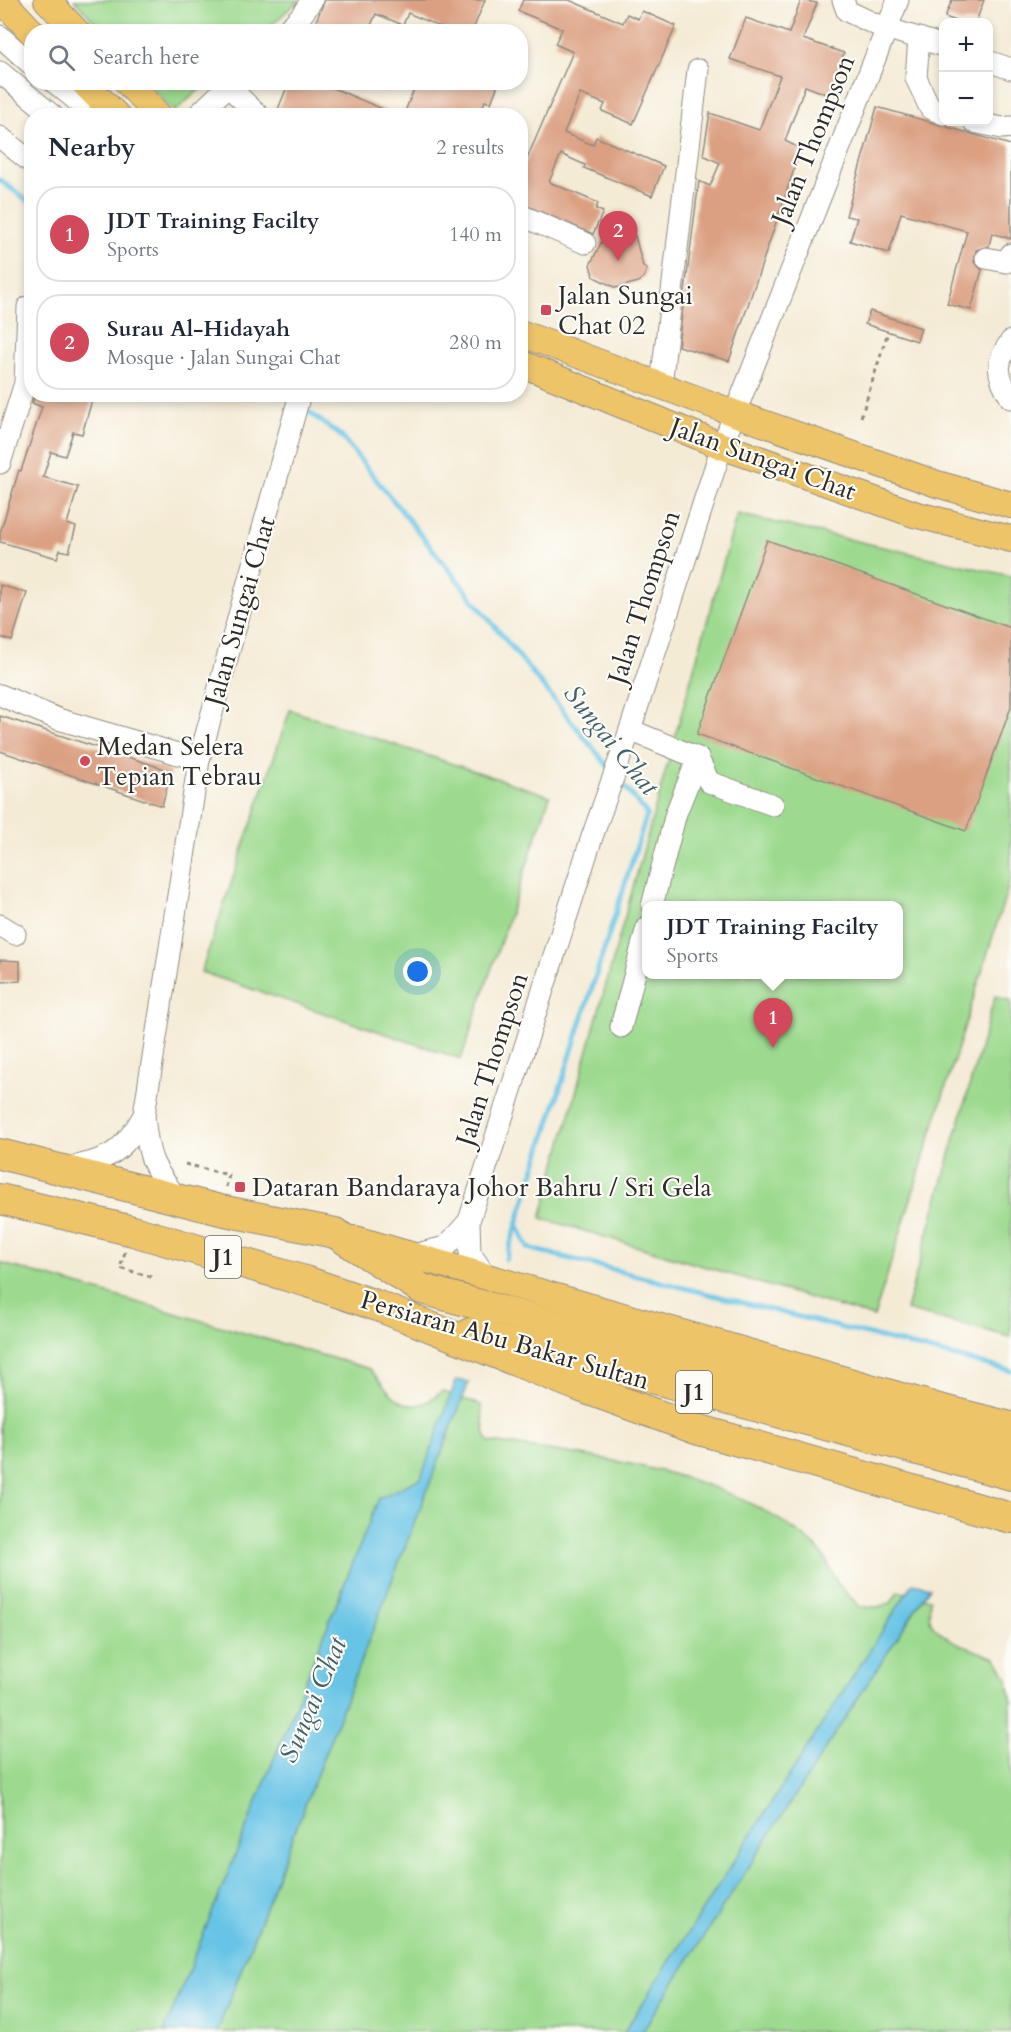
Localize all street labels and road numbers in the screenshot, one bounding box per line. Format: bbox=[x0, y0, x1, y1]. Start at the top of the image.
street label: Jalan Thompson bbox=[761, 50, 863, 234]
street label: Jalan Sungai Chat bbox=[661, 408, 861, 509]
street label: Jalan Thompson bbox=[598, 506, 689, 692]
street label: Jalan Sungai Chat bbox=[195, 512, 284, 714]
street label: Jalan Thompson bbox=[446, 968, 537, 1154]
road number: J1 bbox=[205, 1236, 241, 1278]
street label: Persiaran Abu Bakar Sultan bbox=[357, 1282, 654, 1398]
road number: J1 bbox=[676, 1371, 712, 1413]

